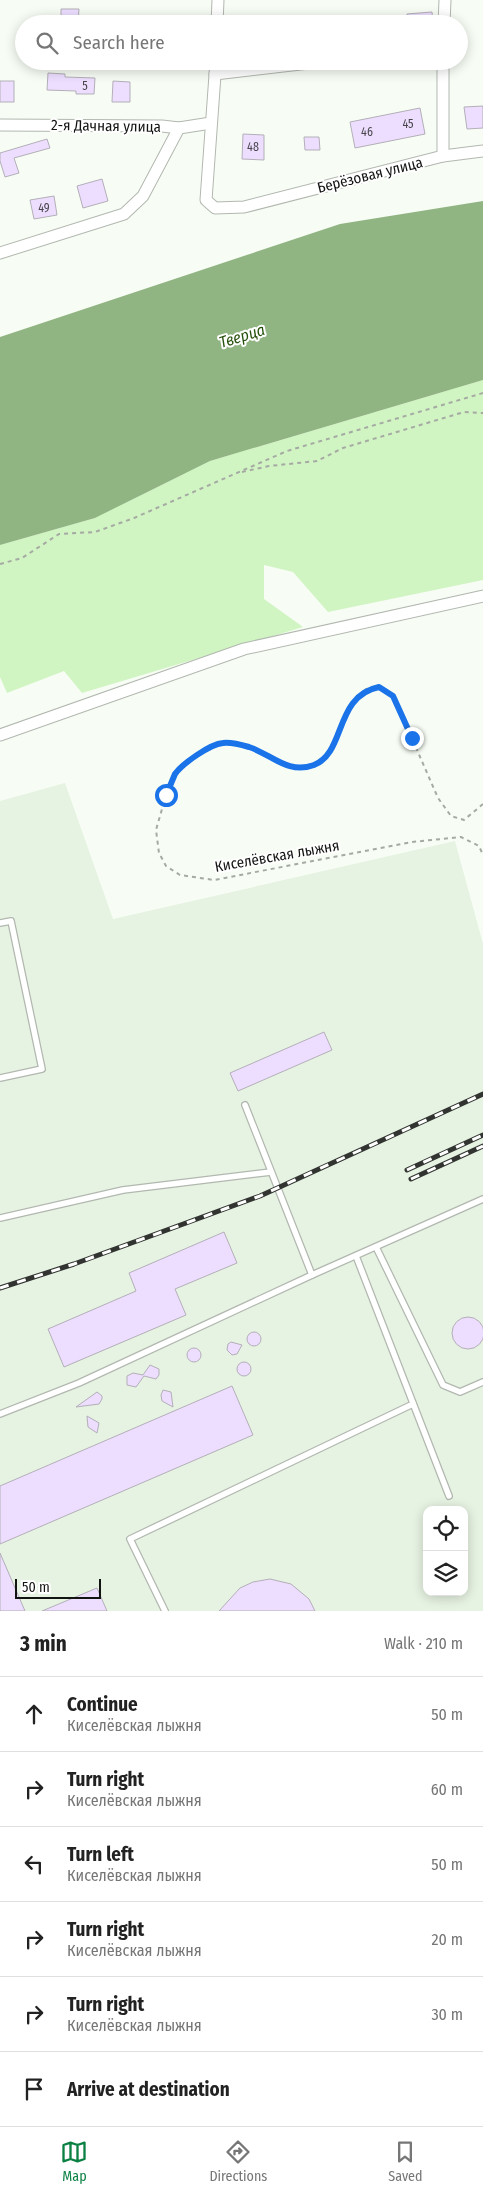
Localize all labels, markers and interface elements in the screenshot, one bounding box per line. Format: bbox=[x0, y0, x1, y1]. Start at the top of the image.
search box bbox=[15, 15, 468, 70]
icon: search bbox=[33, 29, 61, 57]
text: Search here bbox=[73, 31, 165, 54]
house number: 5 bbox=[82, 79, 88, 93]
street label: 2-я Дачная улица bbox=[51, 116, 161, 136]
house number: 45 bbox=[402, 117, 414, 131]
house number: 46 bbox=[361, 125, 373, 139]
house number: 48 bbox=[247, 140, 259, 154]
street label: Берёзовая улица bbox=[315, 153, 425, 197]
house number: 49 bbox=[38, 201, 50, 215]
water label: Тверца bbox=[217, 320, 267, 352]
route end bbox=[401, 727, 424, 750]
route start bbox=[155, 784, 178, 807]
street label: Киселёвская лыжня bbox=[213, 836, 341, 876]
map controls bbox=[423, 1506, 468, 1596]
button: locate bbox=[423, 1506, 468, 1551]
button: layers bbox=[423, 1551, 468, 1596]
scale bar bbox=[15, 1576, 101, 1599]
text: 50 m bbox=[22, 1579, 50, 1596]
text: 3 min bbox=[20, 1631, 67, 1657]
text: Walk · 210 m bbox=[384, 1634, 463, 1653]
text: Continue bbox=[67, 1693, 138, 1716]
icon: ahead bbox=[20, 1700, 48, 1728]
text: 50 m bbox=[431, 1705, 463, 1724]
text: Киселёвская лыжня bbox=[67, 1716, 202, 1735]
text: Turn right bbox=[67, 1768, 144, 1791]
icon: right bbox=[20, 1775, 48, 1803]
text: 60 m bbox=[431, 1780, 463, 1799]
text: Киселёвская лыжня bbox=[67, 1791, 202, 1810]
text: Turn left bbox=[67, 1843, 134, 1866]
icon: left bbox=[20, 1850, 48, 1878]
text: 50 m bbox=[431, 1855, 463, 1874]
text: Киселёвская лыжня bbox=[67, 1866, 202, 1885]
text: Turn right bbox=[67, 1918, 144, 1941]
icon: right bbox=[20, 1925, 48, 1953]
text: 20 m bbox=[432, 1930, 463, 1949]
text: Киселёвская лыжня bbox=[67, 1941, 202, 1960]
text: Turn right bbox=[67, 1993, 144, 2016]
icon: right bbox=[20, 2000, 48, 2028]
text: 30 m bbox=[431, 2005, 463, 2024]
text: Киселёвская лыжня bbox=[67, 2016, 202, 2035]
icon: arrive bbox=[20, 2075, 48, 2103]
text: Arrive at destination bbox=[67, 2078, 230, 2101]
tab: Map bbox=[60, 2138, 88, 2185]
tab: Directions bbox=[209, 2138, 267, 2185]
tab: Saved bbox=[388, 2138, 423, 2185]

